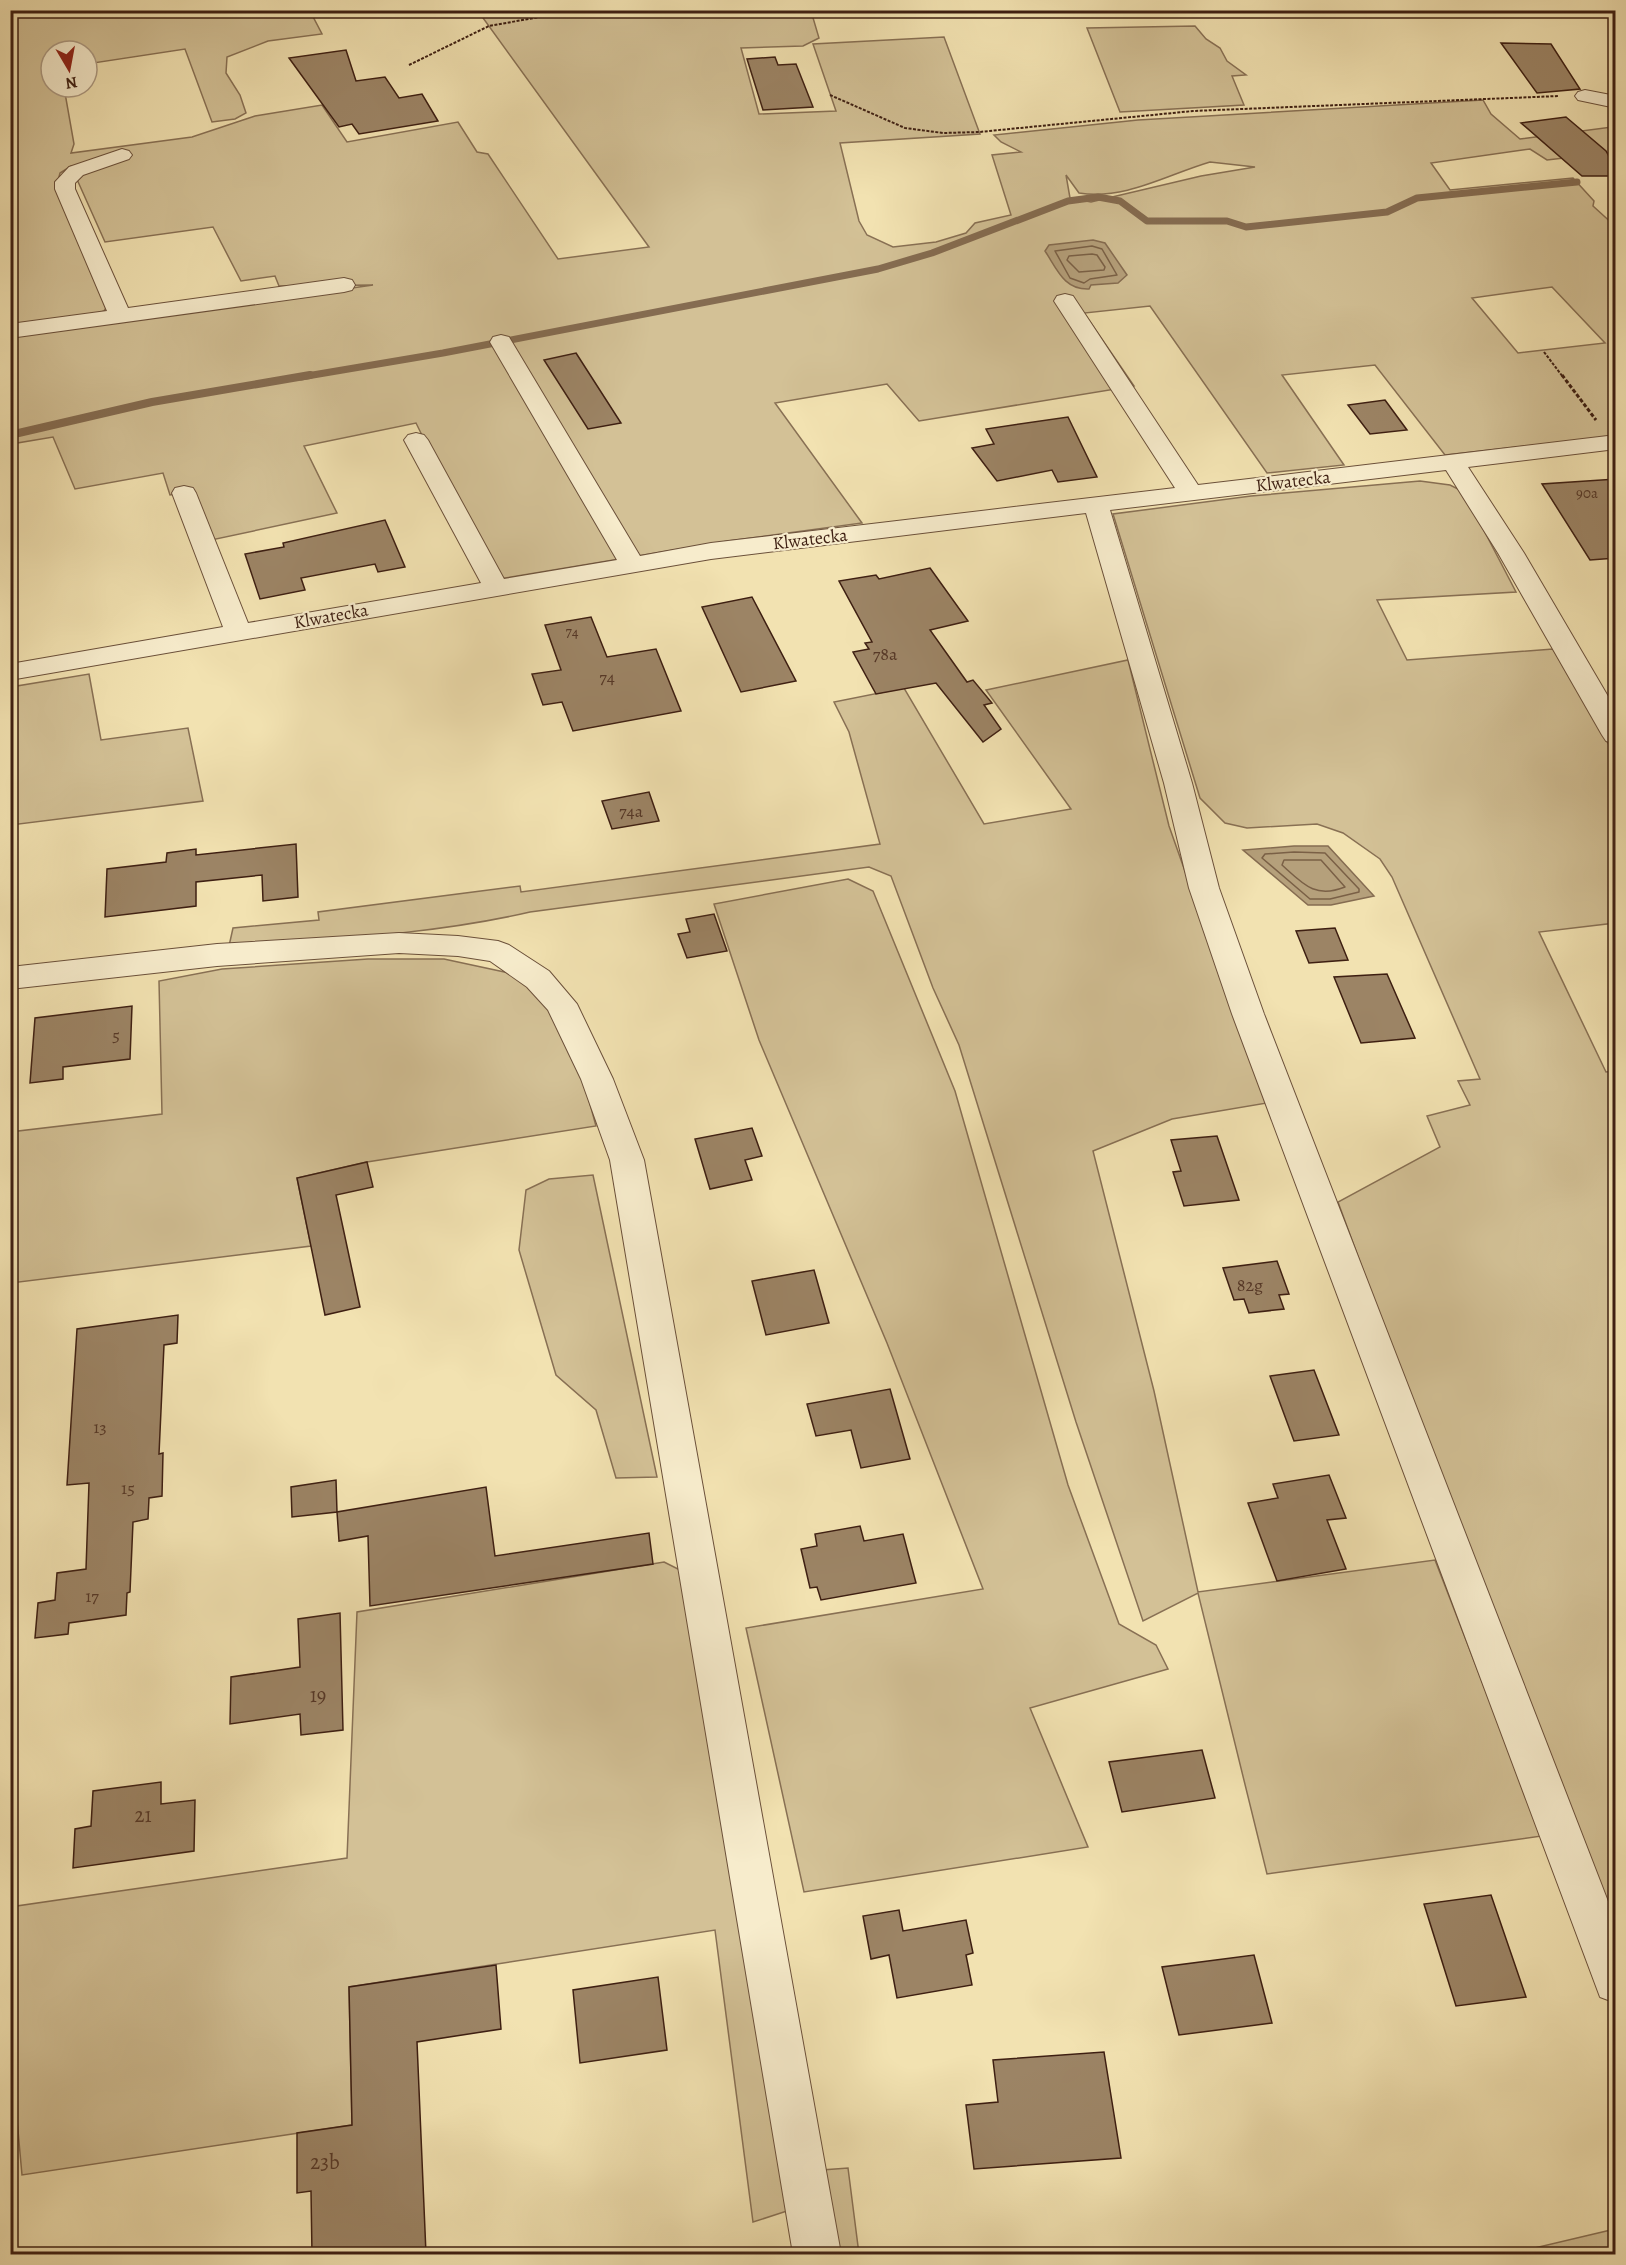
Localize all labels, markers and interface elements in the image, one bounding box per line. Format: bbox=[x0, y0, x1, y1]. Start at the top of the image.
north arrow bbox=[39, 39, 99, 99]
text: N bbox=[63, 71, 79, 95]
street label: Klwatecka bbox=[1254, 464, 1332, 497]
house number: 90a bbox=[1576, 483, 1598, 503]
street label: Klwatecka bbox=[771, 522, 849, 555]
street label: Klwatecka bbox=[292, 598, 371, 634]
house number: 74 bbox=[565, 622, 579, 642]
house number: 78a bbox=[873, 642, 898, 666]
house number: 74 bbox=[599, 665, 615, 689]
house number: 74a bbox=[619, 799, 644, 823]
house number: 5 bbox=[112, 1023, 120, 1047]
house number: 82g bbox=[1237, 1273, 1263, 1297]
house number: 13 bbox=[93, 1415, 107, 1439]
house number: 15 bbox=[121, 1476, 135, 1500]
house number: 17 bbox=[85, 1584, 99, 1608]
house number: 19 bbox=[310, 1681, 326, 1709]
house number: 21 bbox=[134, 1801, 152, 1829]
house number: 23b bbox=[310, 2148, 340, 2176]

